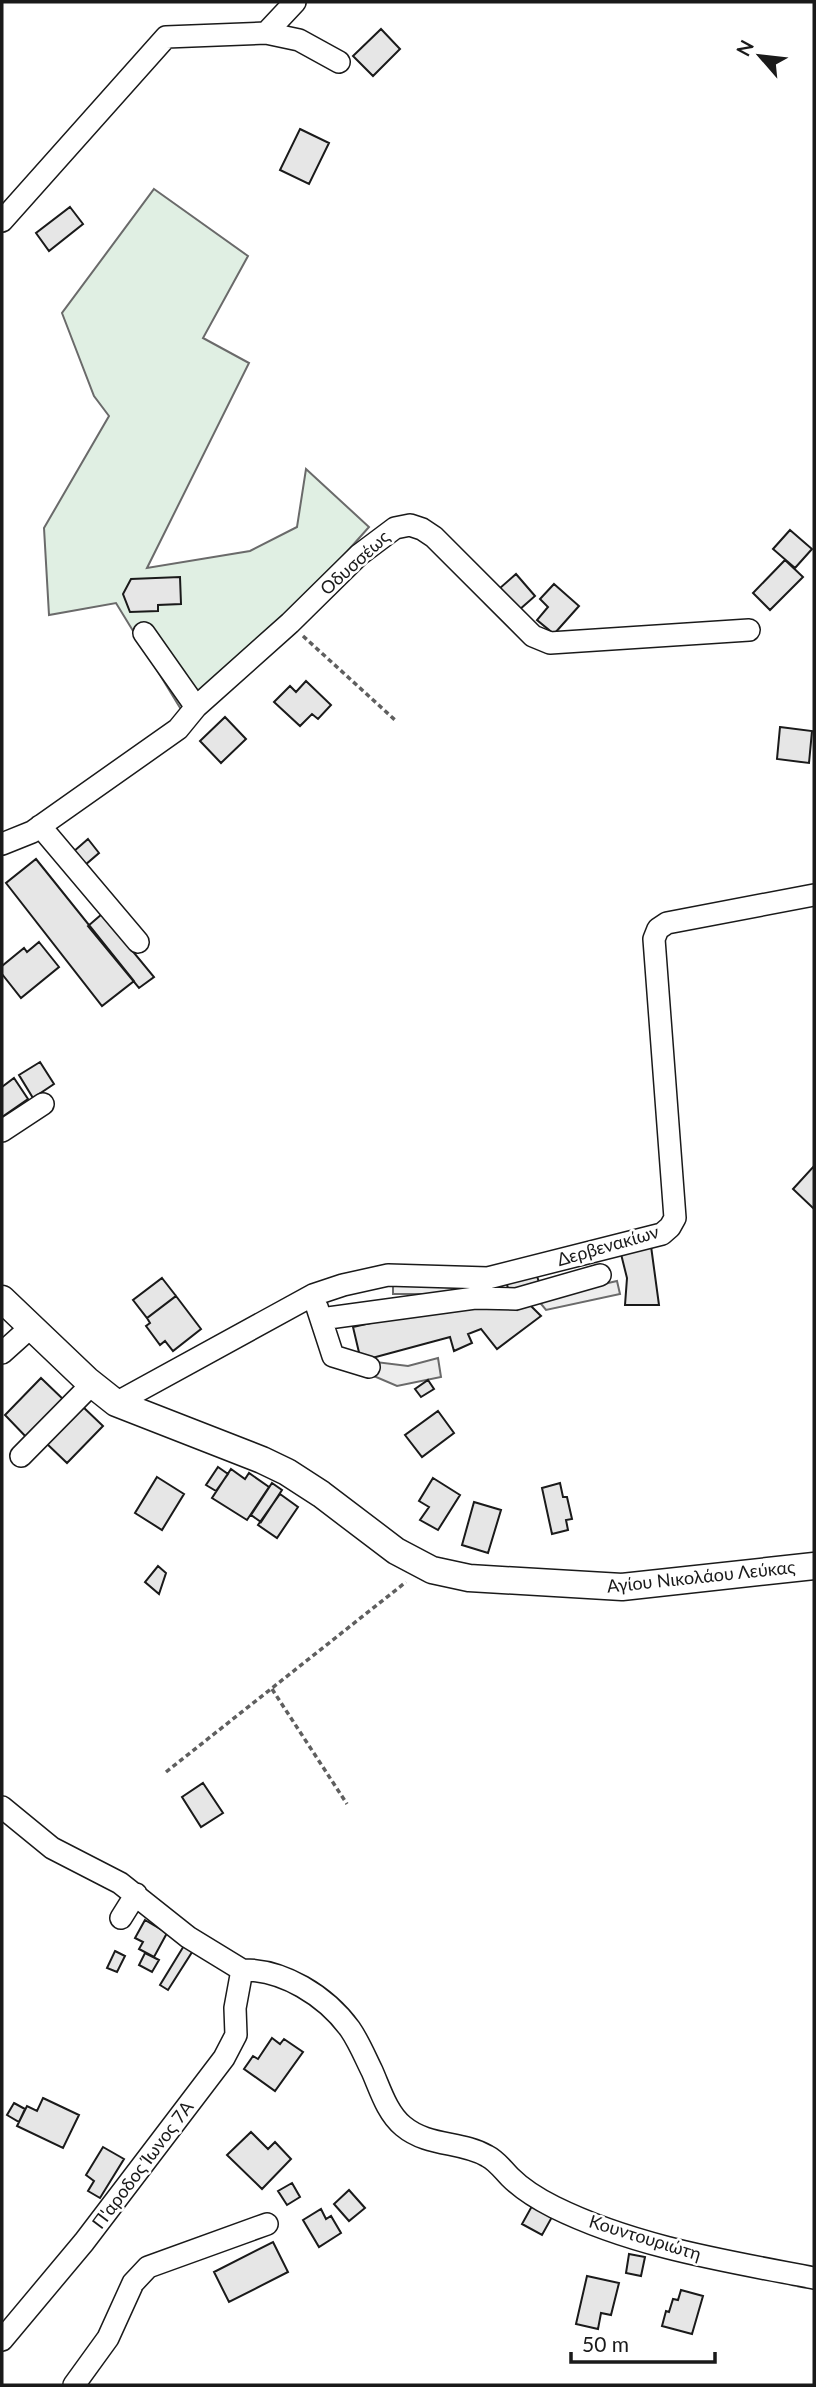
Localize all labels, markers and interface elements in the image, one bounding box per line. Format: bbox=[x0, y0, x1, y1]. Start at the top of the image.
north arrow bbox=[725, 21, 795, 91]
text: N bbox=[731, 36, 758, 60]
street label: Οδυσσέως bbox=[315, 525, 394, 599]
street label: Δερβενακίων bbox=[554, 1220, 661, 1270]
street label: Αγίου Νικολάου Λεύκας bbox=[606, 1555, 797, 1597]
street label: Π'αροδος Ίωνος 7Α bbox=[87, 2095, 198, 2233]
street label: Κουντουριώτη bbox=[587, 2210, 704, 2265]
scale bar bbox=[571, 2320, 714, 2364]
text: 50 m bbox=[582, 2331, 629, 2356]

